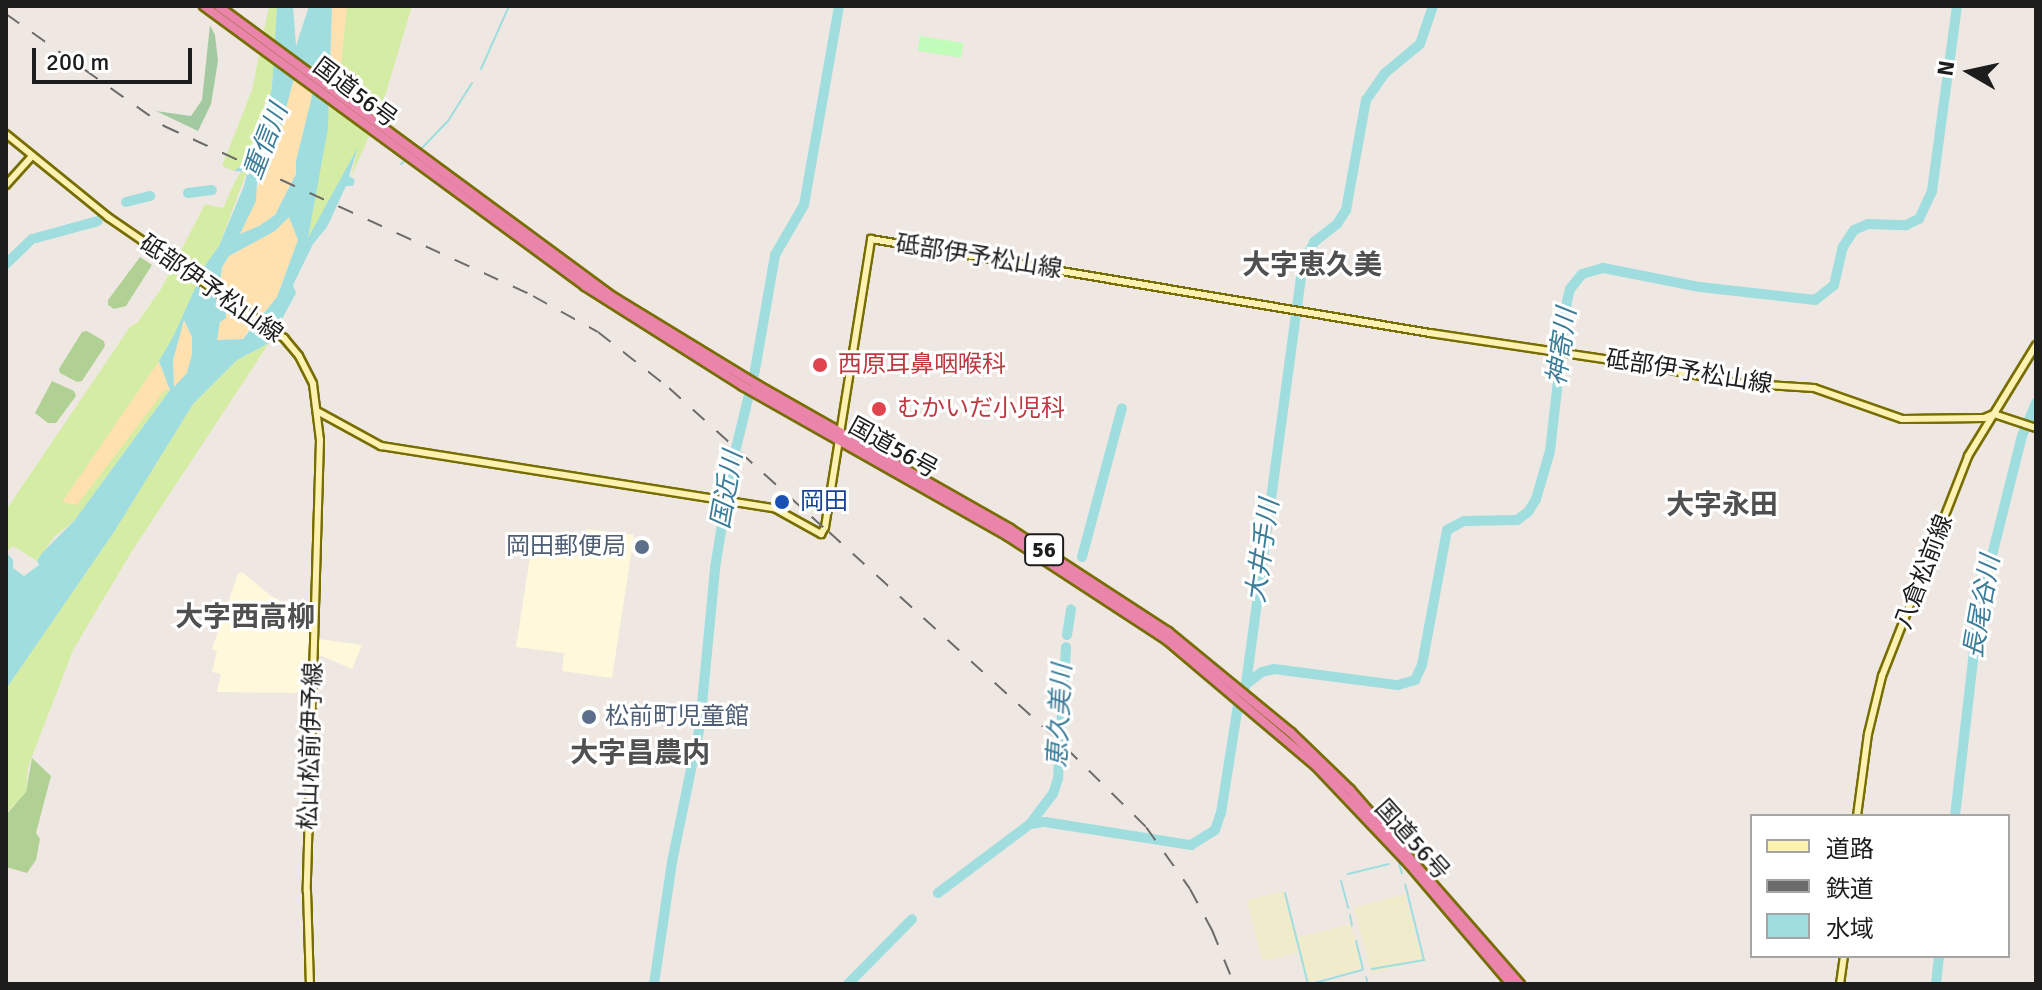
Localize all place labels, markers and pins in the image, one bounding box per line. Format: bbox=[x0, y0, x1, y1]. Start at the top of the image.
place label: 西原耳鼻咽喉科 bbox=[838, 351, 1006, 379]
marker: 西原耳鼻咽喉科 bbox=[809, 354, 831, 376]
place label: むかいだ小児科 bbox=[897, 395, 1065, 423]
marker: むかいだ小児科 bbox=[868, 398, 890, 420]
place label: 岡田 bbox=[800, 488, 848, 516]
marker: 岡田 bbox=[771, 491, 793, 513]
place label: 岡田郵便局 bbox=[506, 533, 626, 561]
marker: 岡田郵便局 bbox=[633, 538, 651, 556]
place label: 松前町児童館 bbox=[605, 703, 749, 731]
marker: 松前町児童館 bbox=[580, 708, 598, 726]

